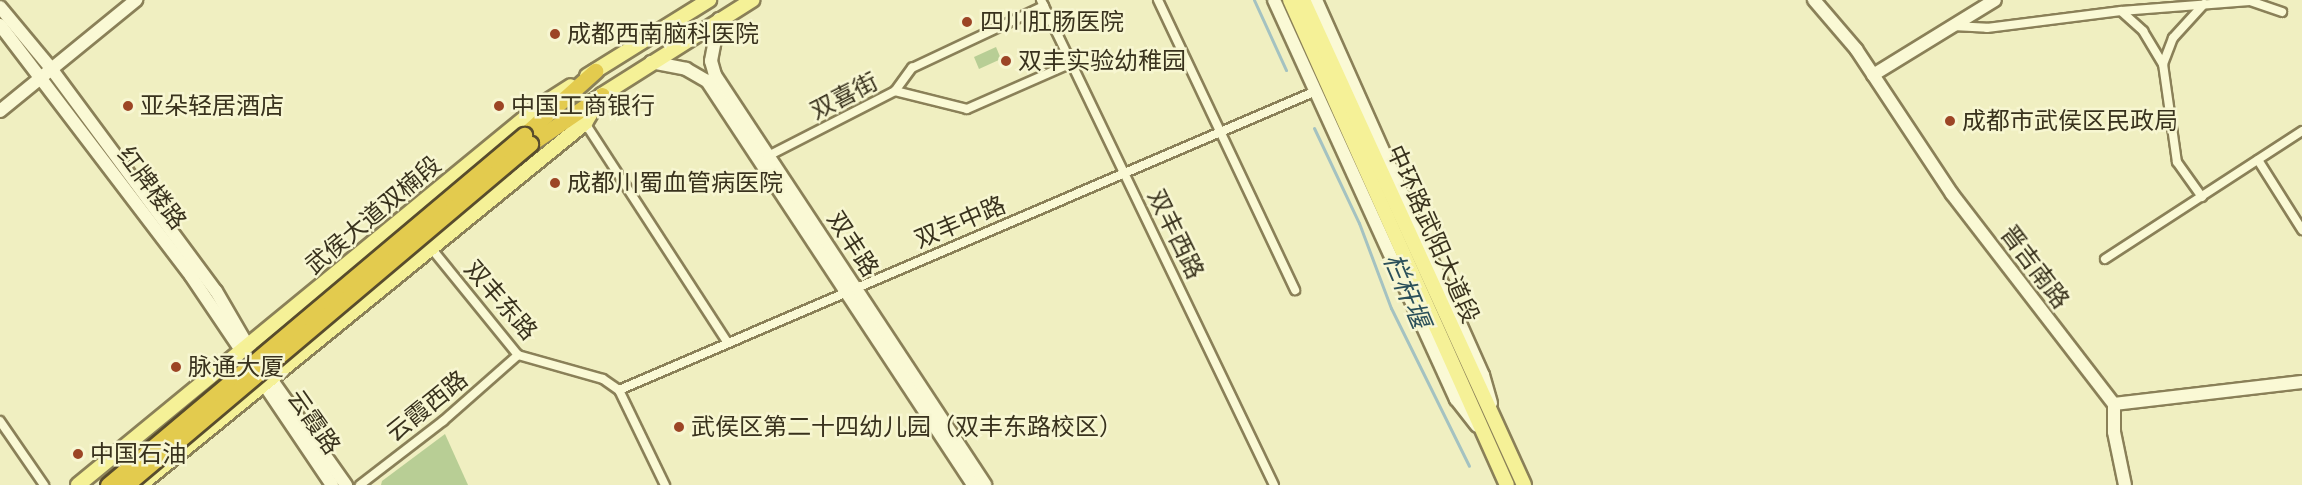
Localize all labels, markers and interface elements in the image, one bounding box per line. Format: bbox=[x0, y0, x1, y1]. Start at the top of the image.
place label: 四川肛肠医院 bbox=[980, 8, 1124, 36]
marker: 四川肛肠医院 bbox=[958, 13, 976, 31]
place label: 成都西南脑科医院 bbox=[567, 20, 759, 48]
marker: 成都西南脑科医院 bbox=[548, 27, 562, 41]
place label: 双丰实验幼稚园 bbox=[1018, 47, 1186, 75]
marker: 双丰实验幼稚园 bbox=[999, 54, 1013, 68]
street label: 双喜街 bbox=[805, 67, 883, 125]
place label: 亚朵轻居酒店 bbox=[140, 92, 284, 120]
place label: 中国工商银行 bbox=[511, 92, 655, 120]
marker: 亚朵轻居酒店 bbox=[121, 99, 135, 113]
marker: 中国工商银行 bbox=[492, 99, 506, 113]
place label: 成都市武侯区民政局 bbox=[1962, 107, 2178, 135]
marker: 成都市武侯区民政局 bbox=[1943, 114, 1957, 128]
street label: 中环路武阳大道段 bbox=[1381, 140, 1485, 328]
street label: 红牌楼路 bbox=[112, 141, 192, 235]
street label: 武侯大道双楠段 bbox=[299, 150, 447, 280]
place label: 成都川蜀血管病医院 bbox=[567, 169, 783, 197]
marker: 成都川蜀血管病医院 bbox=[548, 176, 562, 190]
street label: 双丰西路 bbox=[1142, 185, 1210, 283]
street label: 双丰中路 bbox=[910, 190, 1010, 254]
street label: 双丰路 bbox=[821, 206, 885, 282]
street label: 晋吉南路 bbox=[1995, 220, 2075, 314]
water label: 栏杆堰 bbox=[1376, 249, 1436, 333]
street label: 双丰东路 bbox=[459, 254, 543, 346]
place label: 脉通大厦 bbox=[188, 353, 284, 381]
marker: 脉通大厦 bbox=[169, 360, 183, 374]
street label: 云霞西路 bbox=[381, 365, 473, 447]
street label: 云霞路 bbox=[282, 384, 346, 460]
place label: 武侯区第二十四幼儿园（双丰东路校区） bbox=[691, 413, 1123, 441]
marker: 武侯区第二十四幼儿园（双丰东路校区） bbox=[672, 420, 686, 434]
place label: 中国石油 bbox=[90, 440, 186, 468]
marker: 中国石油 bbox=[71, 447, 85, 461]

